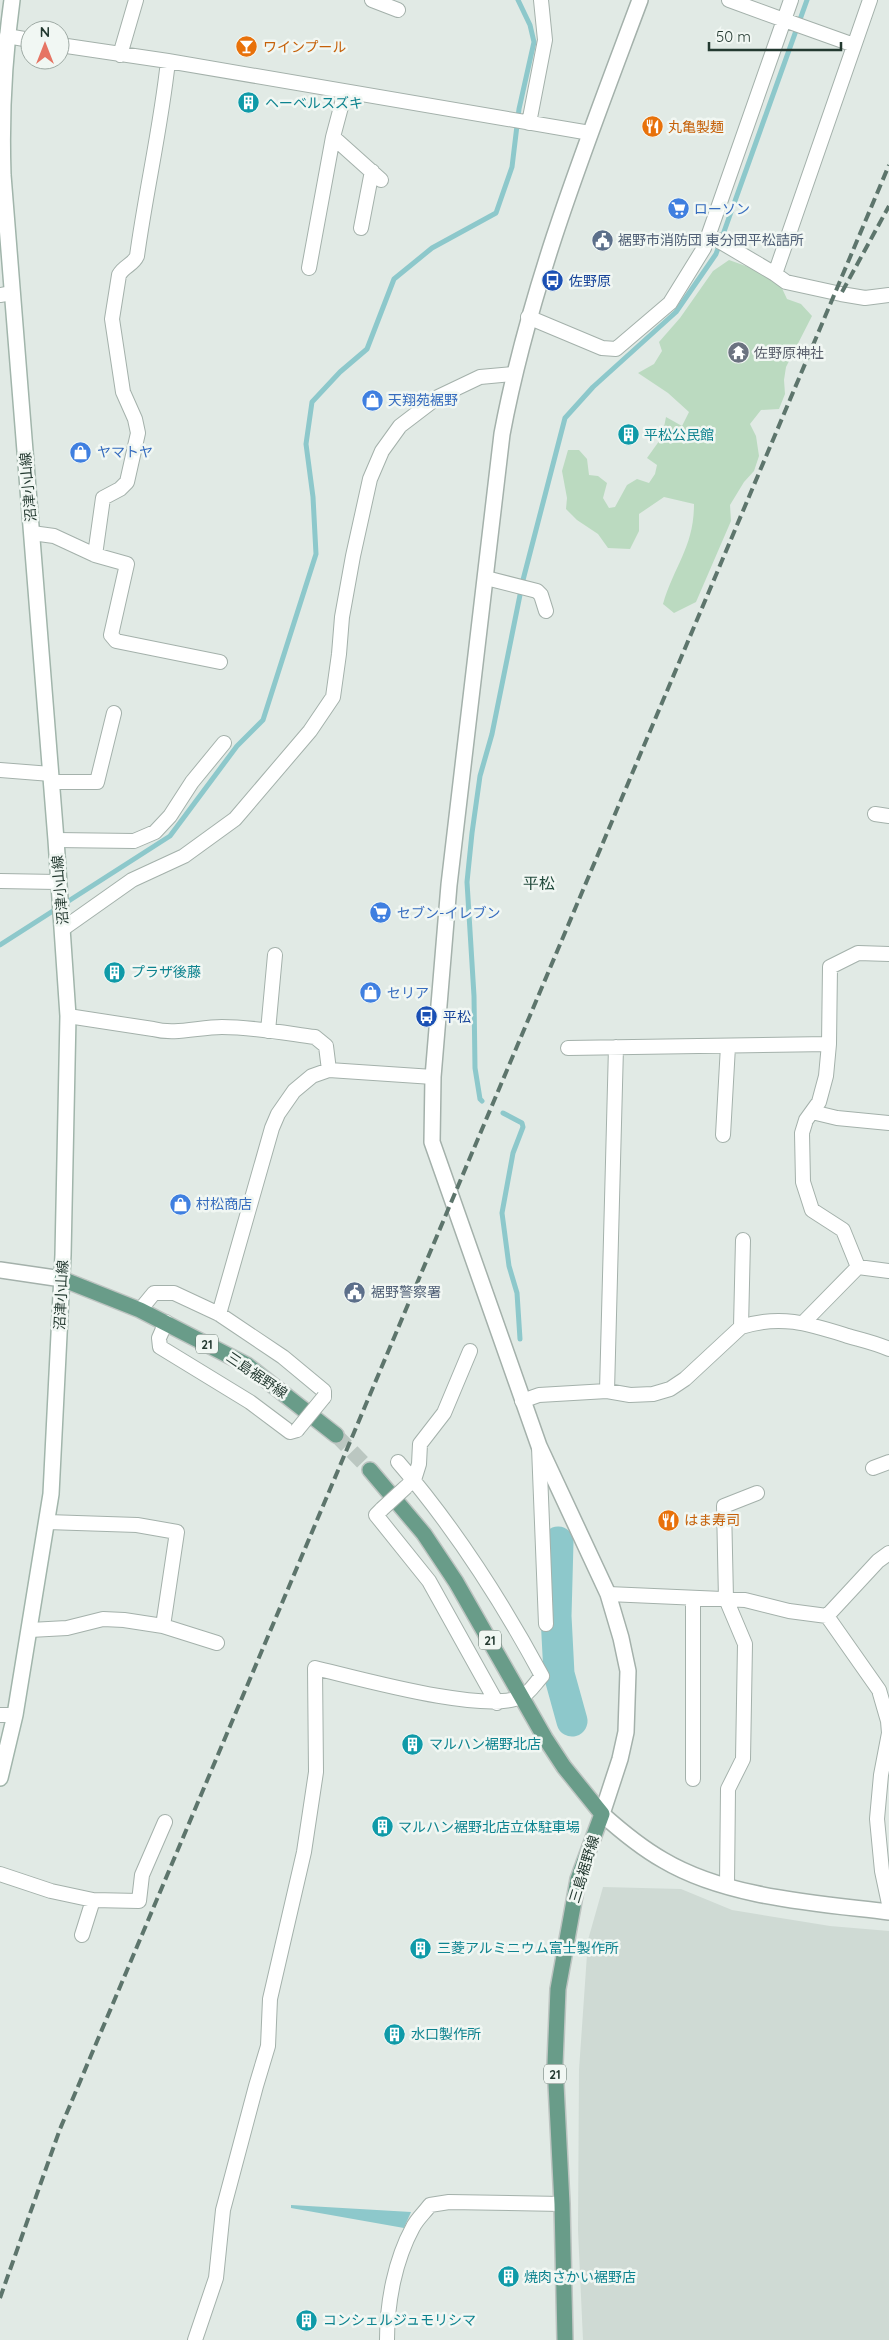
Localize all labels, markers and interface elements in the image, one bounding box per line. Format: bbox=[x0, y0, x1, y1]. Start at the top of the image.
north arrow bbox=[20, 20, 70, 70]
scale bar bbox=[709, 20, 842, 52]
text: N bbox=[40, 23, 50, 41]
text: 50 m bbox=[716, 27, 751, 46]
bar icon: ワインプール bbox=[235, 35, 259, 59]
place label: ワインプール bbox=[263, 38, 347, 56]
building icon: ヘーベルスズキ bbox=[237, 91, 261, 115]
place label: ヘーベルスズキ bbox=[265, 94, 363, 112]
restaurant icon: 丸亀製麺 bbox=[640, 115, 664, 139]
place label: 丸亀製麺 bbox=[668, 118, 724, 136]
supermarket icon: ローソン bbox=[666, 197, 690, 221]
place label: ローソン bbox=[694, 200, 750, 218]
public building icon: 裾野市消防団 東分団平松詰所 bbox=[590, 228, 614, 252]
place label: 裾野市消防団 東分団平松詰所 bbox=[618, 231, 804, 249]
bus stop icon: 佐野原 bbox=[541, 269, 565, 293]
place label: 佐野原 bbox=[569, 272, 611, 290]
temple icon: 佐野原神社 bbox=[726, 341, 750, 365]
place label: 佐野原神社 bbox=[754, 344, 824, 362]
shop icon: 天翔苑裾野 bbox=[360, 388, 384, 412]
place label: 天翔苑裾野 bbox=[388, 391, 458, 409]
building icon: 平松公民館 bbox=[616, 423, 640, 447]
place label: 平松公民館 bbox=[644, 426, 714, 444]
shop icon: ヤマトヤ bbox=[69, 440, 93, 464]
place label: ヤマトヤ bbox=[97, 443, 153, 461]
street label: 沼津小山線 bbox=[16, 451, 40, 523]
street label: 沼津小山線 bbox=[48, 854, 72, 926]
district label: 平松 bbox=[523, 873, 555, 893]
supermarket icon: セブン-イレブン bbox=[369, 901, 393, 925]
place label: セブン-イレブン bbox=[397, 904, 500, 922]
building icon: プラザ後藤 bbox=[103, 960, 127, 984]
place label: プラザ後藤 bbox=[131, 963, 201, 981]
shop icon: セリア bbox=[359, 981, 383, 1005]
place label: セリア bbox=[387, 984, 429, 1002]
bus stop icon: 平松 bbox=[415, 1005, 439, 1029]
place label: 平松 bbox=[443, 1008, 471, 1026]
shop icon: 村松商店 bbox=[168, 1192, 192, 1216]
place label: 村松商店 bbox=[196, 1195, 252, 1213]
street label: 沼津小山線 bbox=[50, 1260, 72, 1330]
public building icon: 裾野警察署 bbox=[343, 1280, 367, 1304]
place label: 裾野警察署 bbox=[371, 1283, 441, 1301]
road number: 21 bbox=[196, 1335, 218, 1354]
street label: 三島裾野線 bbox=[223, 1348, 291, 1402]
restaurant icon: はま寿司 bbox=[656, 1508, 680, 1532]
place label: はま寿司 bbox=[684, 1511, 740, 1529]
road number: 21 bbox=[479, 1630, 501, 1650]
building icon: マルハン裾野北店 bbox=[401, 1732, 425, 1756]
place label: マルハン裾野北店 bbox=[429, 1735, 541, 1753]
building icon: マルハン裾野北店立体駐車場 bbox=[370, 1815, 394, 1839]
place label: マルハン裾野北店立体駐車場 bbox=[398, 1818, 580, 1836]
street label: 三島裾野線 bbox=[565, 1833, 603, 1905]
building icon: 三菱アルミニウム富士製作所 bbox=[409, 1936, 433, 1960]
place label: 三菱アルミニウム富士製作所 bbox=[437, 1939, 619, 1957]
building icon: 水口製作所 bbox=[383, 2022, 407, 2046]
place label: 水口製作所 bbox=[411, 2025, 481, 2043]
road number: 21 bbox=[544, 2064, 566, 2084]
building icon: 焼肉さかい裾野店 bbox=[496, 2265, 520, 2289]
place label: 焼肉さかい裾野店 bbox=[524, 2268, 636, 2286]
building icon: コンシェルジュモリシマ bbox=[295, 2308, 319, 2332]
place label: コンシェルジュモリシマ bbox=[323, 2311, 476, 2329]

